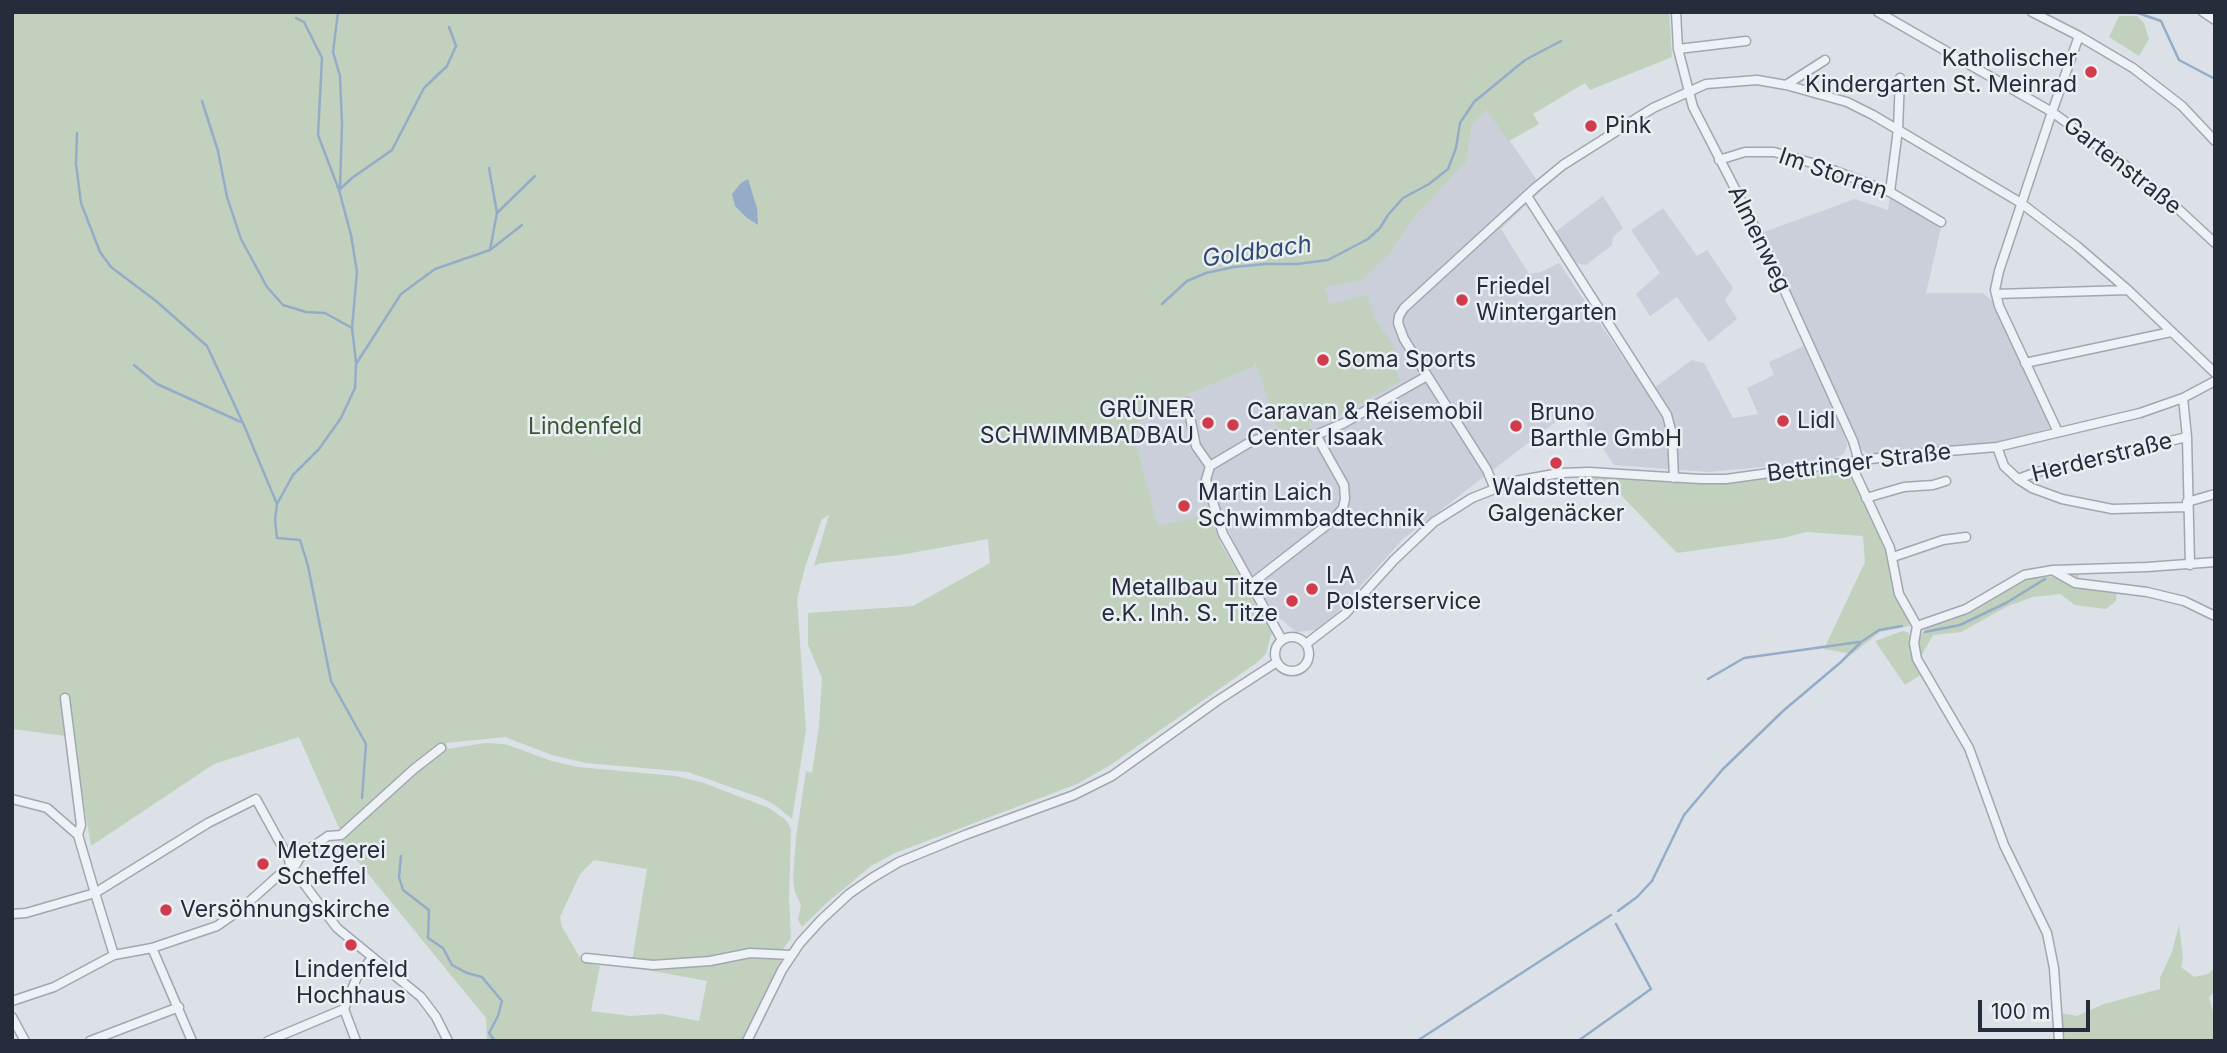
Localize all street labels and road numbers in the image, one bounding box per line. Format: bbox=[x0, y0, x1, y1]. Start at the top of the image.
street label: Gartenstraße bbox=[2057, 111, 2187, 221]
street label: Im Storren bbox=[1775, 143, 1891, 205]
street label: Almenweg bbox=[1721, 181, 1797, 297]
street label: Herderstraße bbox=[2029, 427, 2175, 489]
street label: Bettringer Straße bbox=[1765, 438, 1953, 488]

